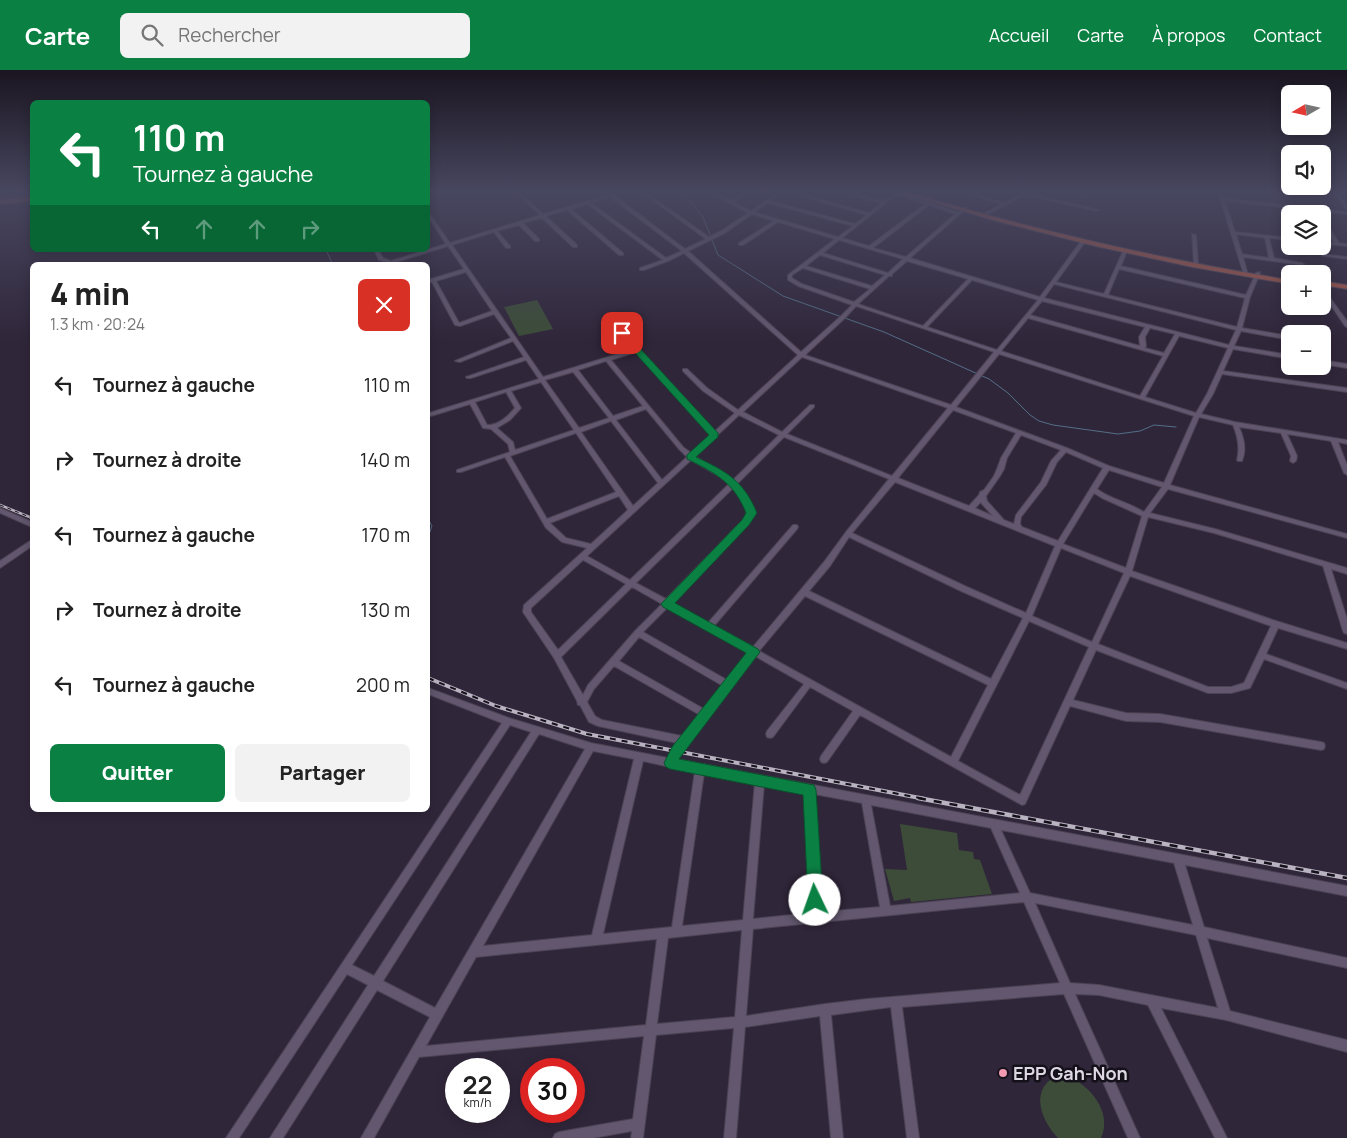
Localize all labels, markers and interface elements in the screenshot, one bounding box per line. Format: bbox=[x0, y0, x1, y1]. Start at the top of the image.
search box bbox=[120, 13, 470, 58]
text: Carte bbox=[25, 19, 90, 52]
icon: search bbox=[138, 21, 166, 49]
text: Rechercher bbox=[178, 22, 281, 48]
text: Accueil bbox=[989, 23, 1049, 47]
text: Carte bbox=[1077, 23, 1124, 47]
text: À propos bbox=[1152, 23, 1225, 47]
text: Contact bbox=[1253, 23, 1322, 47]
north arrow bbox=[1281, 85, 1331, 135]
map controls bbox=[1281, 85, 1331, 375]
text: 110 m bbox=[133, 114, 225, 162]
icon: left bbox=[50, 120, 115, 185]
button: sound bbox=[1281, 145, 1331, 195]
text: Tournez à gauche bbox=[133, 159, 313, 189]
button: layers bbox=[1281, 205, 1331, 255]
icon: left bbox=[137, 215, 165, 243]
icon: ahead bbox=[190, 215, 218, 243]
icon: ahead bbox=[243, 215, 271, 243]
icon: right bbox=[296, 215, 324, 243]
button: + bbox=[1281, 265, 1331, 315]
text: 4 min bbox=[50, 273, 130, 314]
button: close bbox=[358, 279, 410, 331]
pin bbox=[601, 312, 643, 354]
text: 1.3 km · 20:24 bbox=[50, 313, 145, 335]
icon: arrive bbox=[608, 319, 636, 347]
button: − bbox=[1281, 325, 1331, 375]
icon: left bbox=[50, 371, 78, 399]
text: Tournez à gauche bbox=[93, 372, 255, 398]
text: 110 m bbox=[364, 372, 410, 398]
icon: right bbox=[50, 446, 78, 474]
text: Tournez à droite bbox=[93, 447, 241, 473]
text: 140 m bbox=[360, 447, 410, 473]
icon: left bbox=[50, 521, 78, 549]
text: Tournez à gauche bbox=[93, 522, 255, 548]
text: 170 m bbox=[362, 522, 410, 548]
icon: right bbox=[50, 596, 78, 624]
text: Tournez à droite bbox=[93, 597, 241, 623]
text: 130 m bbox=[361, 597, 410, 623]
icon: left bbox=[50, 671, 78, 699]
text: Tournez à gauche bbox=[93, 672, 255, 698]
text: 200 m bbox=[356, 672, 410, 698]
button: Quitter bbox=[50, 744, 225, 802]
button: Partager bbox=[235, 744, 410, 802]
position arrow bbox=[788, 873, 840, 925]
speed limit sign: 30 bbox=[520, 1058, 585, 1123]
place label: EPP Gah-Non bbox=[1013, 1061, 1128, 1085]
text: 22 bbox=[463, 1067, 492, 1102]
marker: EPP Gah-Non bbox=[997, 1067, 1009, 1079]
text: km/h bbox=[464, 1094, 491, 1111]

